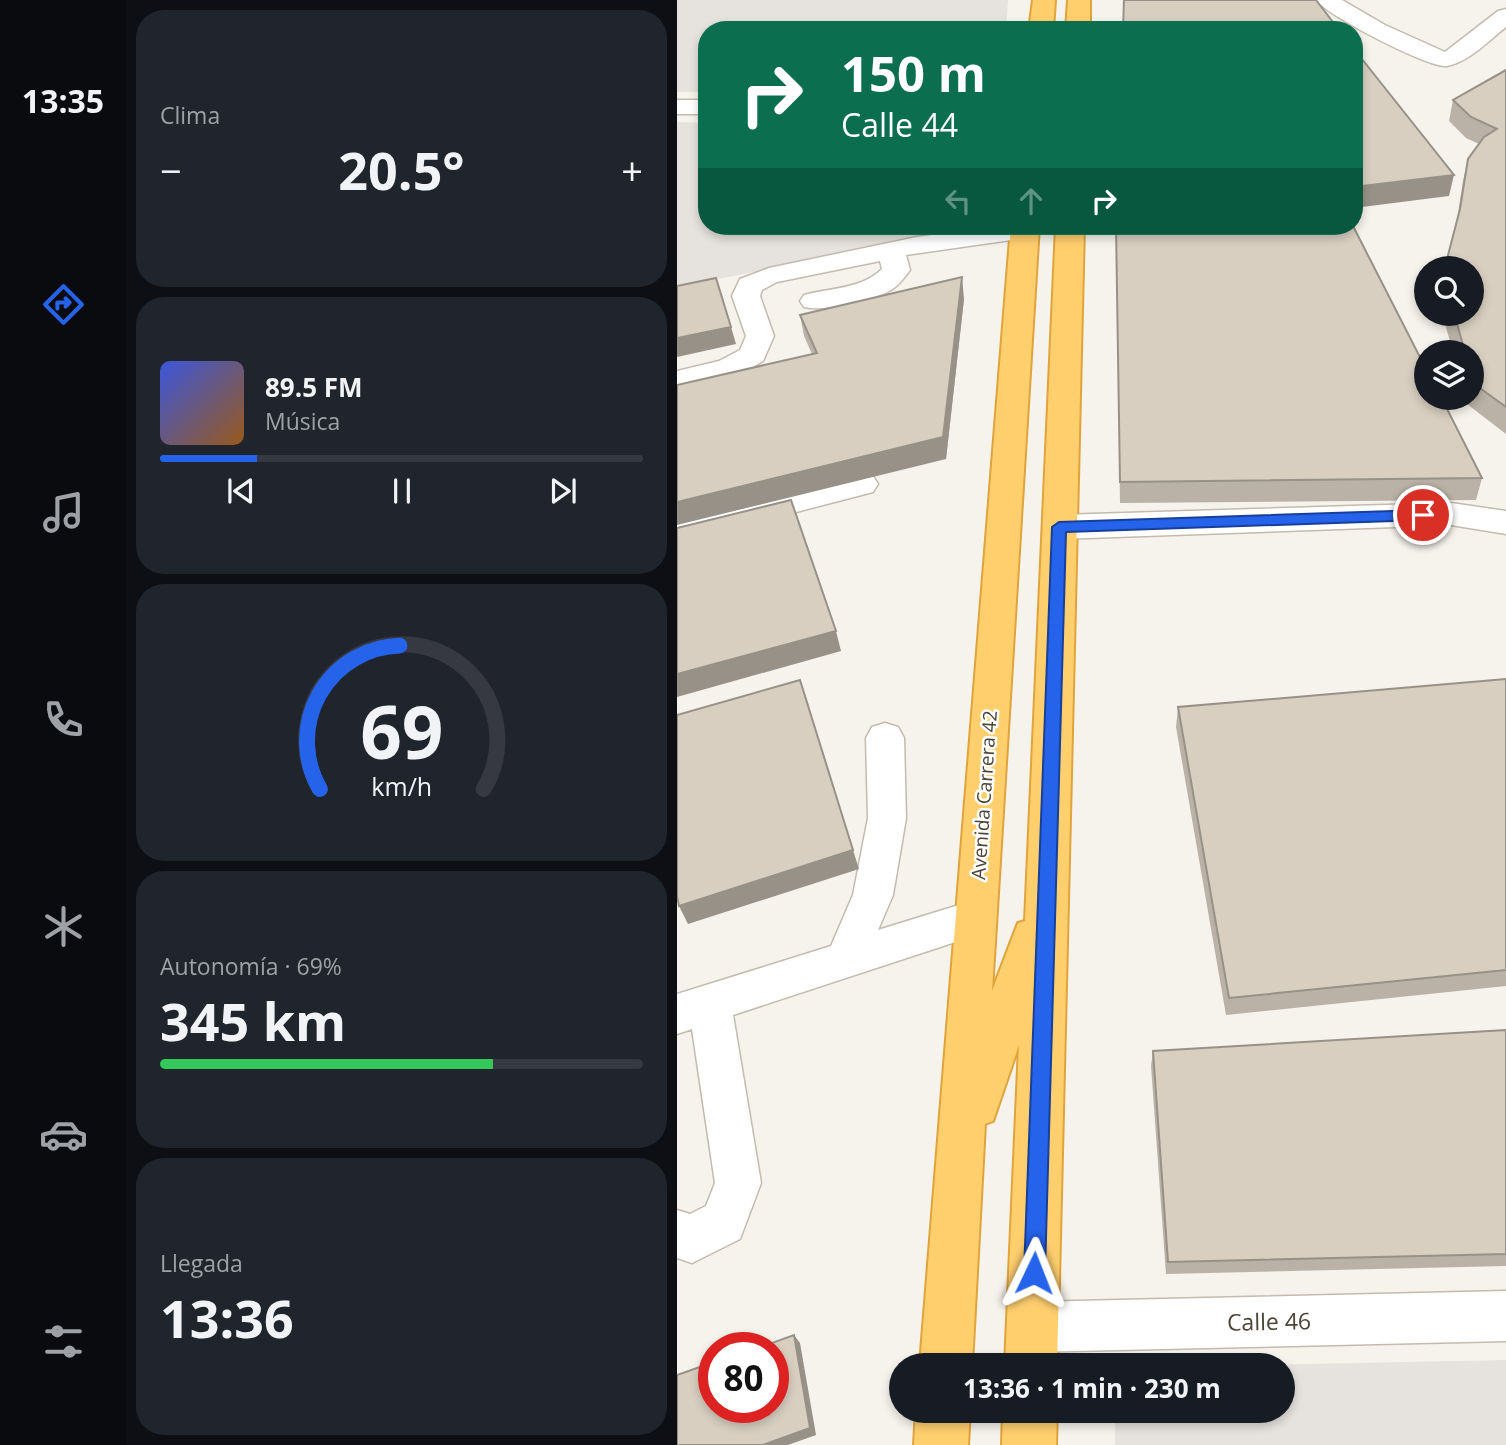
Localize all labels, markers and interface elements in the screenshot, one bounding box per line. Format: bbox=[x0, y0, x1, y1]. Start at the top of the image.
text: 150 m bbox=[841, 40, 986, 106]
icon: right bbox=[726, 49, 817, 140]
text: 13:35 bbox=[22, 79, 104, 122]
text: Clima bbox=[160, 99, 220, 131]
text: Calle 44 bbox=[841, 103, 958, 146]
text: 20.5° bbox=[338, 134, 465, 205]
text: − bbox=[160, 144, 182, 196]
text: + bbox=[621, 144, 643, 196]
icon: left bbox=[939, 182, 977, 220]
icon: ahead bbox=[1012, 182, 1050, 220]
icon: right bbox=[1085, 182, 1123, 220]
map controls bbox=[1414, 256, 1484, 410]
button: search bbox=[1414, 256, 1484, 326]
icon: directions bbox=[39, 280, 88, 329]
button: layers bbox=[1414, 340, 1484, 410]
text: 89.5 FM bbox=[265, 369, 363, 405]
text: Música bbox=[265, 405, 340, 437]
icon: previous bbox=[222, 472, 260, 510]
icon: pause bbox=[383, 472, 421, 510]
icon: next bbox=[544, 472, 582, 510]
pin bbox=[1393, 485, 1453, 545]
icon: music bbox=[39, 488, 88, 537]
icon: arrive bbox=[1404, 496, 1442, 534]
text: 69 bbox=[360, 681, 443, 780]
icon: phone bbox=[39, 695, 88, 744]
street label: Avenida Carrera 42 bbox=[965, 710, 1003, 880]
text: km/h bbox=[371, 768, 432, 802]
icon: climate bbox=[39, 902, 88, 951]
text: Autonomía · 69% bbox=[160, 950, 342, 982]
text: 345 km bbox=[160, 985, 346, 1056]
icon: car bbox=[39, 1110, 88, 1159]
position arrow bbox=[997, 1236, 1071, 1310]
text: Llegada bbox=[160, 1247, 243, 1279]
text: 13:36 bbox=[160, 1282, 294, 1353]
street label: Calle 46 bbox=[1227, 1304, 1311, 1338]
icon: filters bbox=[39, 1317, 88, 1366]
speed limit sign: 80 bbox=[698, 1332, 789, 1423]
text: 13:36 · 1 min · 230 m bbox=[963, 1370, 1221, 1406]

